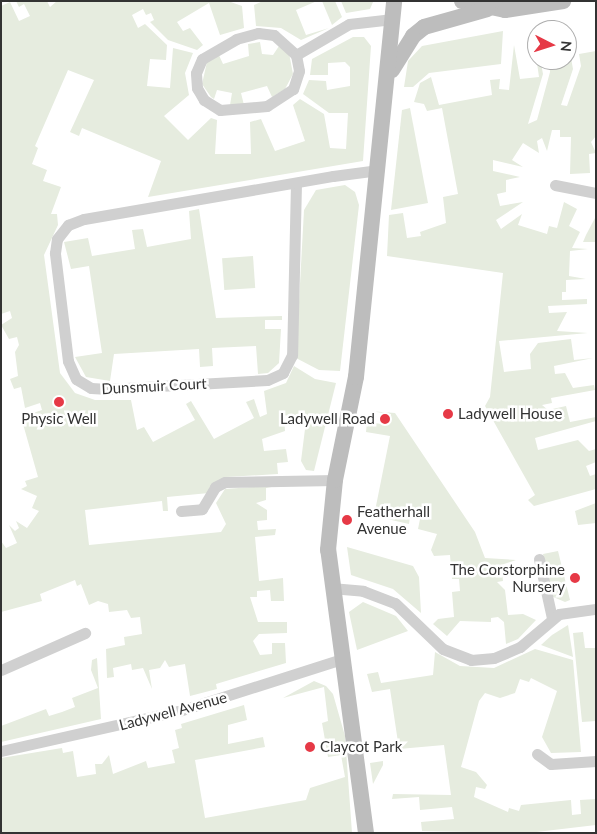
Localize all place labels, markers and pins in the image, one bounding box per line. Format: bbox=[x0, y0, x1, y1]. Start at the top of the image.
marker: Physic Well bbox=[53, 396, 65, 408]
place label: Ladywell House bbox=[458, 405, 562, 423]
marker: Ladywell House bbox=[442, 408, 454, 420]
place label: Physic Well bbox=[21, 410, 97, 428]
place label: Ladywell Road bbox=[280, 410, 375, 428]
marker: Ladywell Road bbox=[379, 413, 391, 425]
place label: Featherhall Avenue bbox=[357, 502, 430, 537]
marker: Featherhall Avenue bbox=[341, 514, 353, 526]
place label: The Corstorphine Nursery bbox=[450, 560, 565, 595]
marker: The Corstorphine Nursery bbox=[569, 572, 581, 584]
place label: Claycot Park bbox=[320, 738, 402, 756]
marker: Claycot Park bbox=[304, 741, 316, 753]

